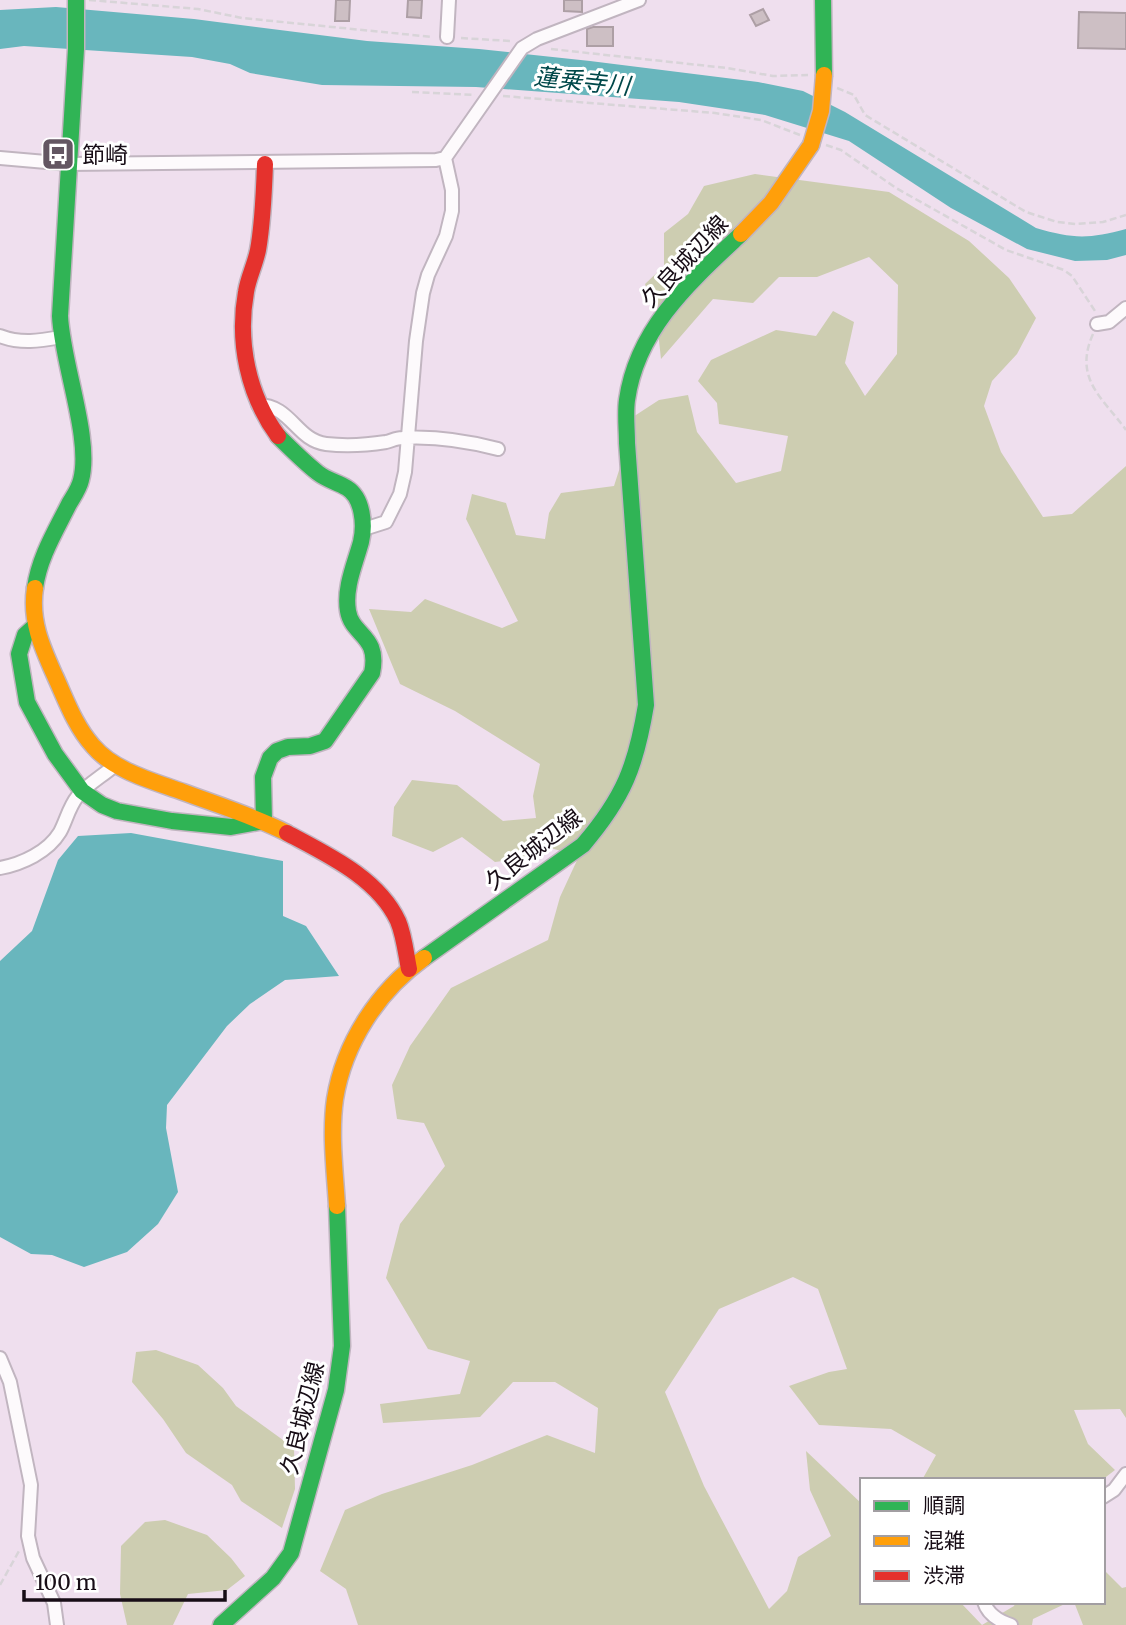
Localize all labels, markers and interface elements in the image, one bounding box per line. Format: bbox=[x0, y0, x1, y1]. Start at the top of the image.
water label: 蓮乗寺川 bbox=[533, 61, 634, 102]
bus stop icon: 節崎 bbox=[39, 135, 77, 173]
place label: 節崎 bbox=[82, 140, 128, 169]
street label: 久良城辺線 bbox=[634, 209, 734, 313]
street label: 久良城辺線 bbox=[479, 802, 587, 896]
street label: 久良城辺線 bbox=[274, 1359, 330, 1477]
legend bbox=[860, 1478, 1105, 1604]
text: 順調 bbox=[923, 1492, 965, 1519]
text: 混雑 bbox=[923, 1527, 965, 1554]
scale bar bbox=[24, 1558, 226, 1602]
text: 渋滞 bbox=[923, 1562, 965, 1589]
text: 100 m bbox=[35, 1569, 97, 1596]

